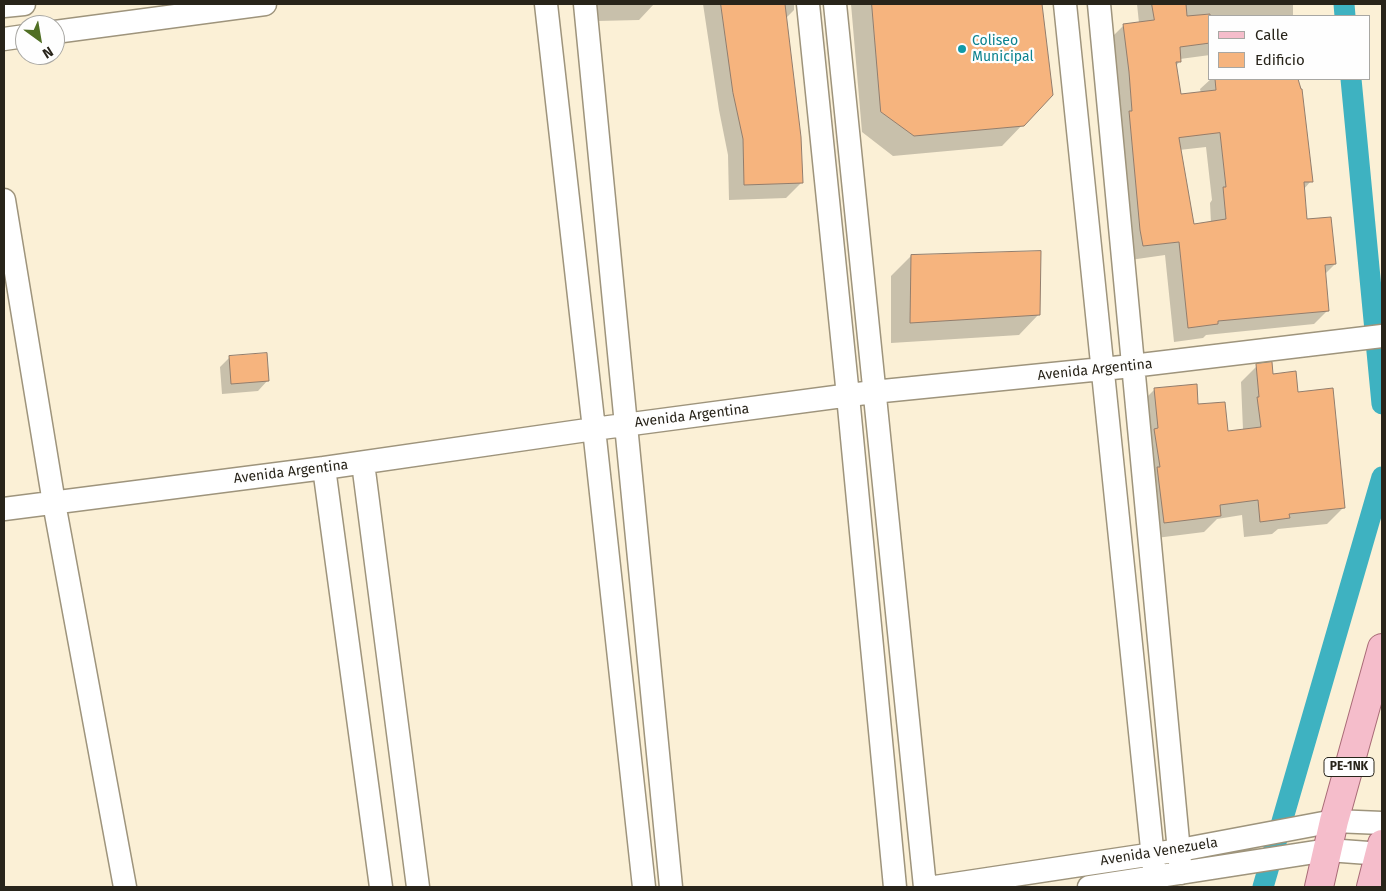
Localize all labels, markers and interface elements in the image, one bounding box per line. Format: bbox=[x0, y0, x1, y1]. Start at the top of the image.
north arrow bbox=[15, 15, 65, 65]
legend bbox=[1208, 15, 1371, 80]
text: Calle bbox=[1255, 26, 1288, 44]
place label: Coliseo Municipal bbox=[972, 33, 1034, 65]
text: N bbox=[39, 43, 56, 62]
marker: Coliseo Municipal bbox=[956, 43, 968, 55]
text: Edificio bbox=[1255, 51, 1305, 69]
street label: Avenida Argentina bbox=[1037, 356, 1153, 384]
street label: Avenida Argentina bbox=[634, 401, 750, 431]
street label: Avenida Argentina bbox=[233, 457, 349, 487]
road number: PE-1NK bbox=[1324, 758, 1374, 776]
street label: Avenida Venezuela bbox=[1099, 834, 1219, 870]

